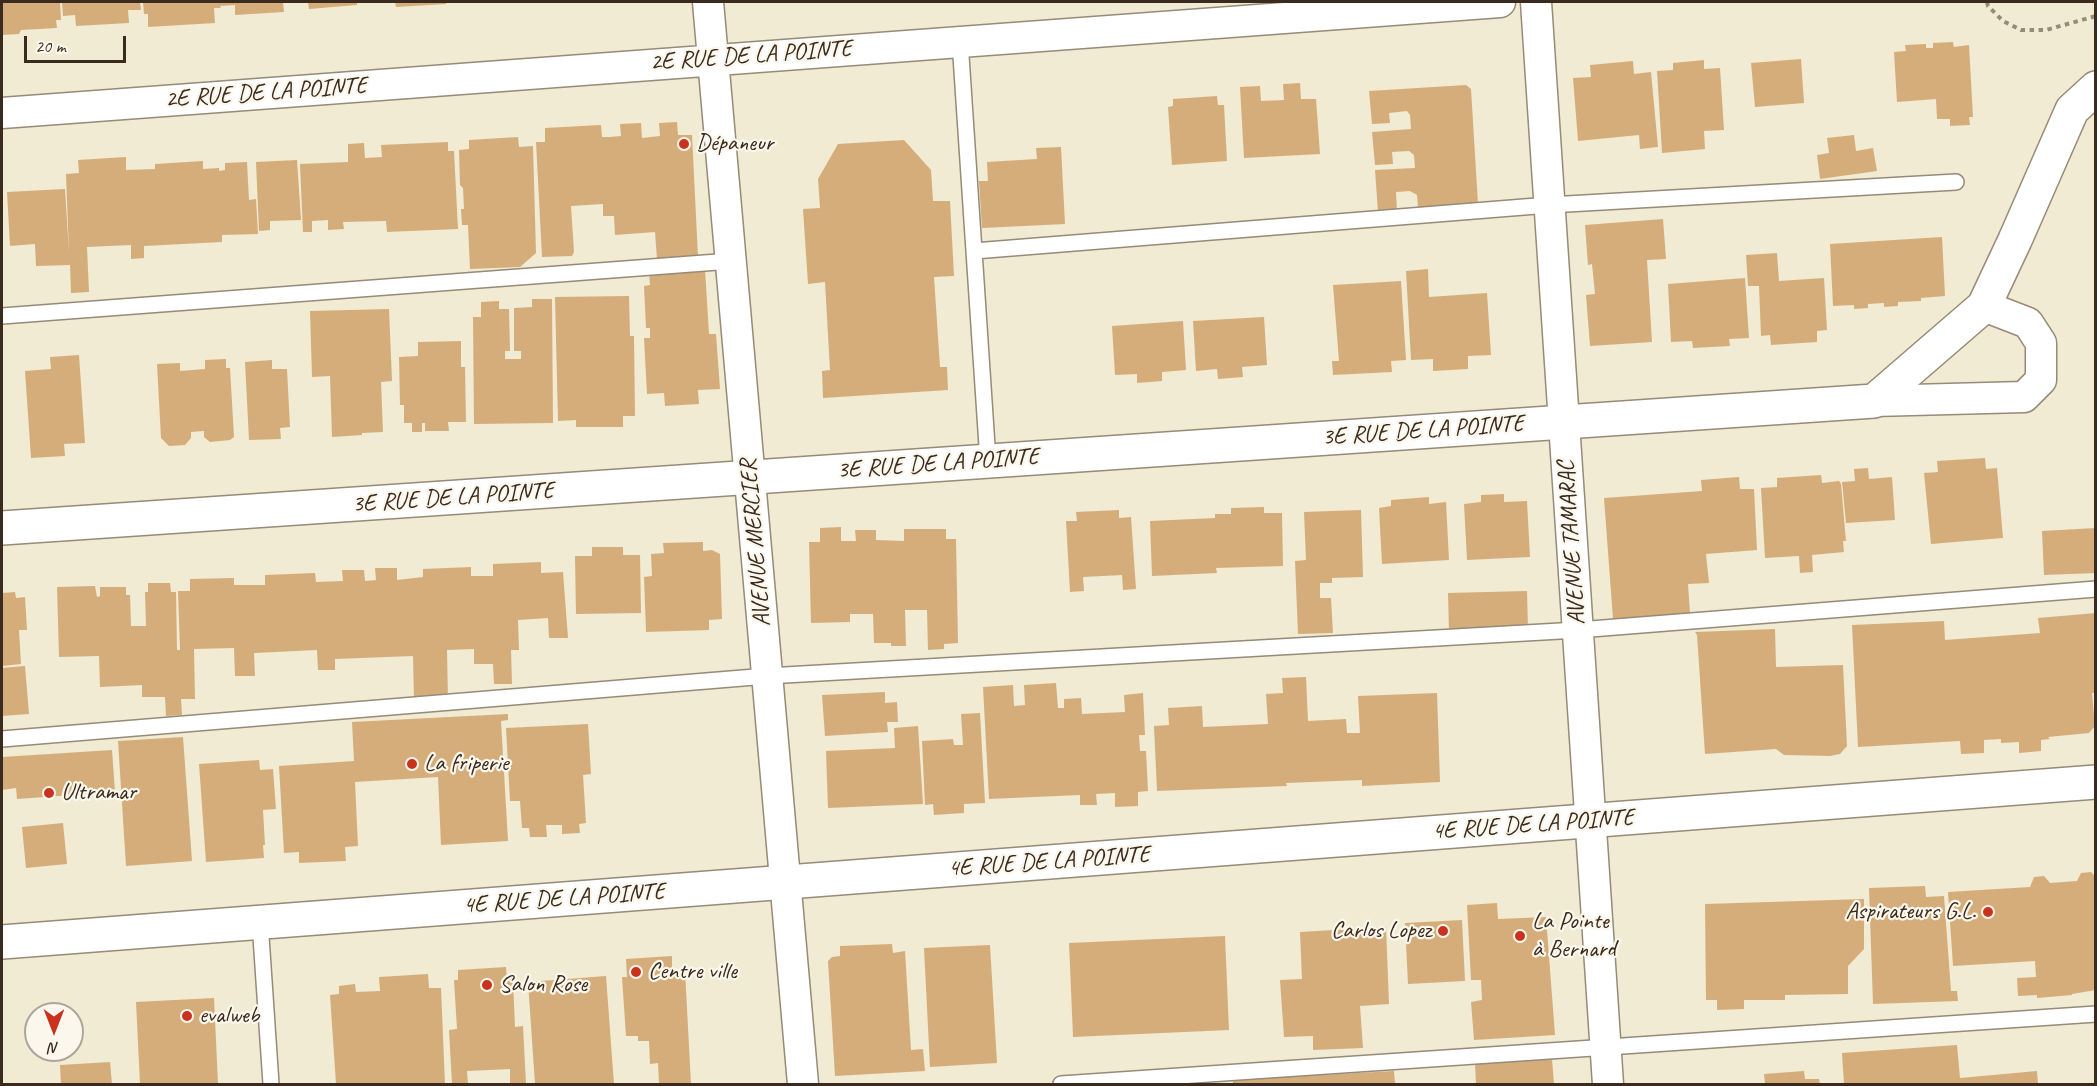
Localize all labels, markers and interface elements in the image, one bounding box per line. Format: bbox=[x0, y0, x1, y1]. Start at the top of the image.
scale bar bbox=[27, 24, 129, 62]
text: 20 m bbox=[35, 35, 66, 57]
street label: 2E RUE DE LA POINTE bbox=[649, 35, 853, 77]
street label: 2E RUE DE LA POINTE bbox=[164, 72, 368, 114]
place label: Dépaneur bbox=[696, 130, 773, 158]
marker: Dépaneur bbox=[677, 137, 691, 151]
street label: 3E RUE DE LA POINTE bbox=[1321, 410, 1525, 452]
street label: 3E RUE DE LA POINTE bbox=[836, 443, 1040, 485]
street label: AVENUE MERCIER bbox=[734, 458, 778, 628]
street label: AVENUE TAMARAC bbox=[1552, 460, 1592, 626]
street label: 3E RUE DE LA POINTE bbox=[351, 477, 555, 519]
place label: La friperie bbox=[424, 750, 508, 778]
marker: La friperie bbox=[405, 757, 419, 771]
place label: Ultramar bbox=[61, 779, 136, 807]
marker: Ultramar bbox=[42, 786, 56, 800]
street label: 4E RUE DE LA POINTE bbox=[1431, 804, 1635, 846]
street label: 4E RUE DE LA POINTE bbox=[947, 841, 1151, 883]
street label: 4E RUE DE LA POINTE bbox=[462, 878, 666, 920]
place label: Aspirateurs G.L. bbox=[1846, 898, 1976, 926]
marker: Aspirateurs G.L. bbox=[1981, 905, 1995, 919]
place label: La Pointe à Bernard bbox=[1532, 908, 1616, 964]
place label: Carlos Lopez bbox=[1331, 917, 1431, 945]
marker: Carlos Lopez bbox=[1436, 924, 1450, 938]
marker: La Pointe à Bernard bbox=[1513, 929, 1527, 943]
place label: Centre ville bbox=[648, 958, 737, 986]
marker: Centre ville bbox=[629, 965, 643, 979]
place label: Salon Rose bbox=[499, 971, 587, 999]
marker: Salon Rose bbox=[480, 978, 494, 992]
north arrow bbox=[24, 1002, 84, 1062]
place label: evalweb bbox=[199, 1002, 259, 1030]
marker: evalweb bbox=[180, 1009, 194, 1023]
text: N bbox=[49, 1038, 59, 1058]

